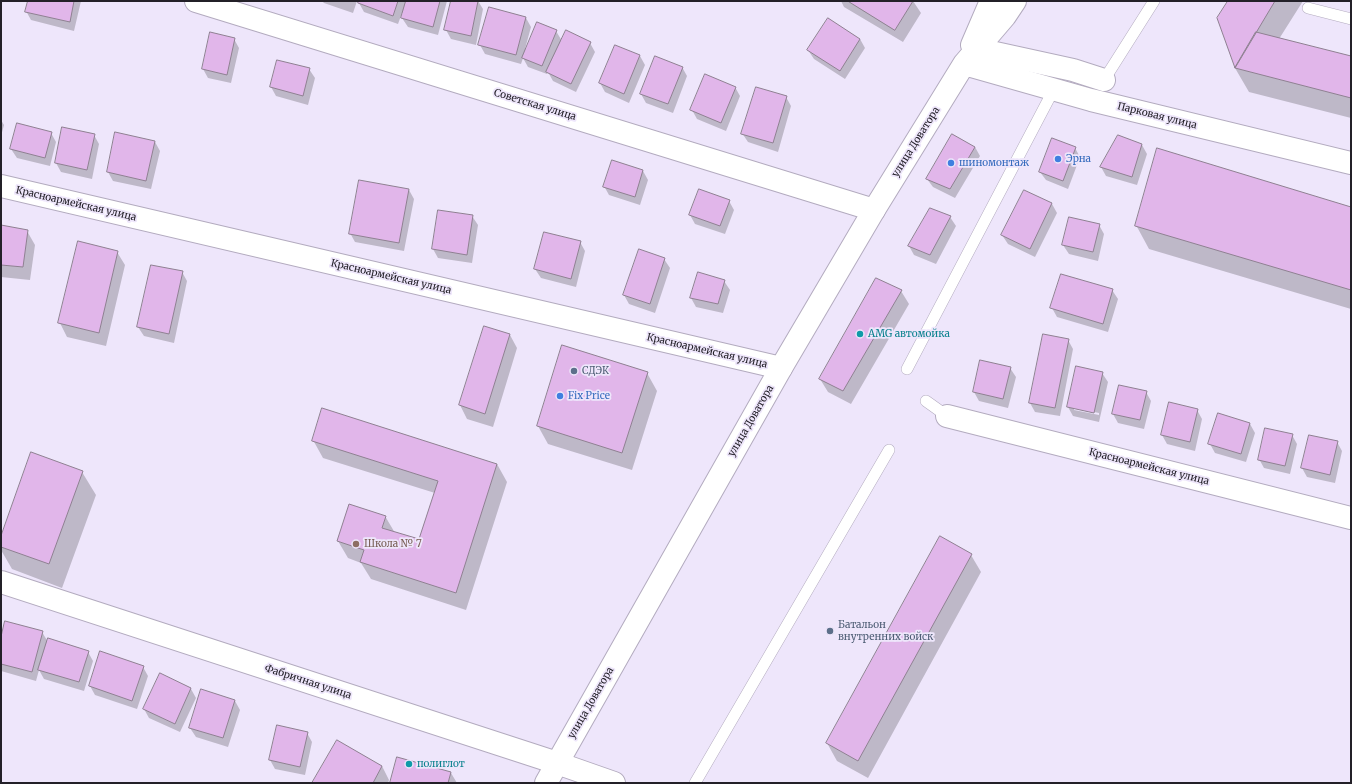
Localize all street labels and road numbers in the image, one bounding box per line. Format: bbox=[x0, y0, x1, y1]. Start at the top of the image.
street label: Советская улица bbox=[492, 87, 578, 123]
street label: Парковая улица bbox=[1116, 100, 1198, 132]
street label: улица Доватора bbox=[890, 105, 942, 179]
street label: Красноармейская улица bbox=[15, 184, 137, 224]
street label: Красноармейская улица bbox=[330, 257, 452, 297]
street label: Красноармейская улица bbox=[646, 331, 768, 371]
street label: улица Доватора bbox=[726, 383, 776, 459]
street label: Красноармейская улица bbox=[1088, 446, 1210, 488]
street label: Фабричная улица bbox=[263, 662, 353, 702]
street label: улица Доватора bbox=[566, 665, 616, 741]

